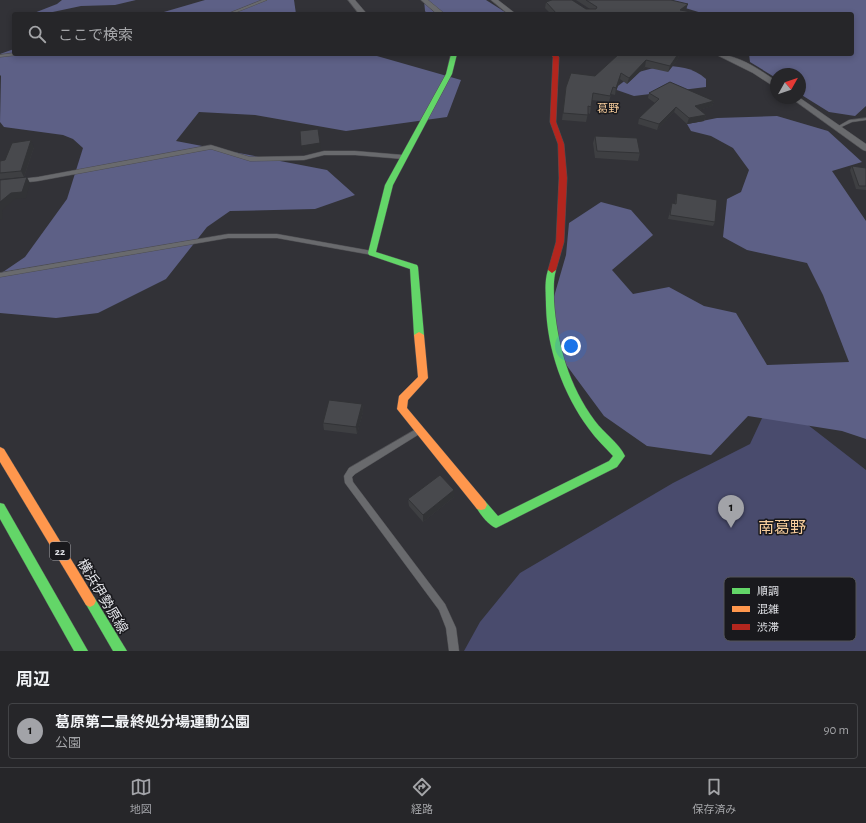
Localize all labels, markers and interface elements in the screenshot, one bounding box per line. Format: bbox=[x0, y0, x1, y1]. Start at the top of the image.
search box bbox=[12, 12, 854, 56]
icon: search bbox=[26, 23, 48, 45]
text: ここで検索 bbox=[58, 28, 133, 43]
north arrow bbox=[770, 68, 806, 104]
district label: 葛野 bbox=[597, 102, 619, 114]
your location bbox=[561, 336, 581, 356]
pin: 1 bbox=[718, 495, 744, 528]
district label: 南葛野 bbox=[758, 519, 806, 536]
road number: 22 bbox=[50, 542, 70, 560]
street label: 横浜伊勢原線 bbox=[75, 556, 131, 636]
legend bbox=[724, 577, 856, 641]
text: 順調 bbox=[757, 586, 779, 597]
text: 混雑 bbox=[757, 603, 779, 615]
text: 渋滞 bbox=[757, 622, 779, 633]
text: 周辺 bbox=[16, 671, 50, 688]
text: 葛原第二最終処分場運動公園 bbox=[55, 715, 250, 730]
text: 1 bbox=[28, 724, 32, 737]
text: 90 m bbox=[823, 724, 849, 737]
text: 公園 bbox=[55, 737, 81, 750]
tab: 地図 bbox=[130, 776, 152, 816]
tab: 経路 bbox=[411, 776, 433, 816]
tab: 保存済み bbox=[692, 776, 736, 816]

